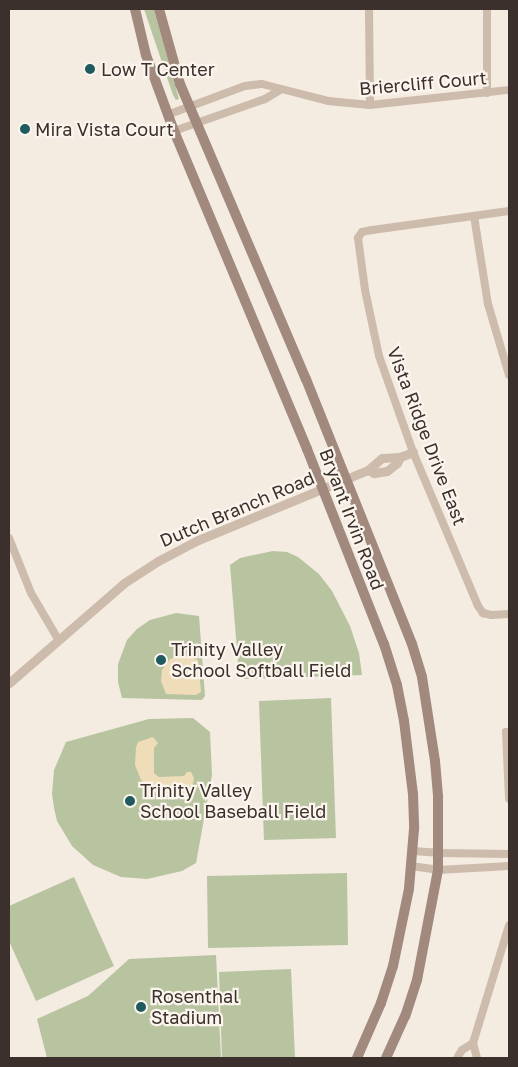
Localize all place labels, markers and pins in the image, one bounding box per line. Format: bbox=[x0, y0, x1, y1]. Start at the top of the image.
place label: Low T Center bbox=[101, 58, 215, 80]
marker: Low T Center bbox=[83, 62, 97, 76]
place label: Mira Vista Court bbox=[35, 118, 174, 140]
marker: Mira Vista Court bbox=[19, 123, 31, 135]
place label: Trinity Valley School Softball Field bbox=[171, 639, 351, 682]
marker: Trinity Valley School Softball Field bbox=[155, 654, 167, 666]
place label: Trinity Valley School Baseball Field bbox=[140, 780, 326, 822]
marker: Trinity Valley School Baseball Field bbox=[124, 795, 136, 807]
place label: Rosenthal Stadium bbox=[151, 986, 239, 1028]
marker: Rosenthal Stadium bbox=[135, 1001, 147, 1013]

